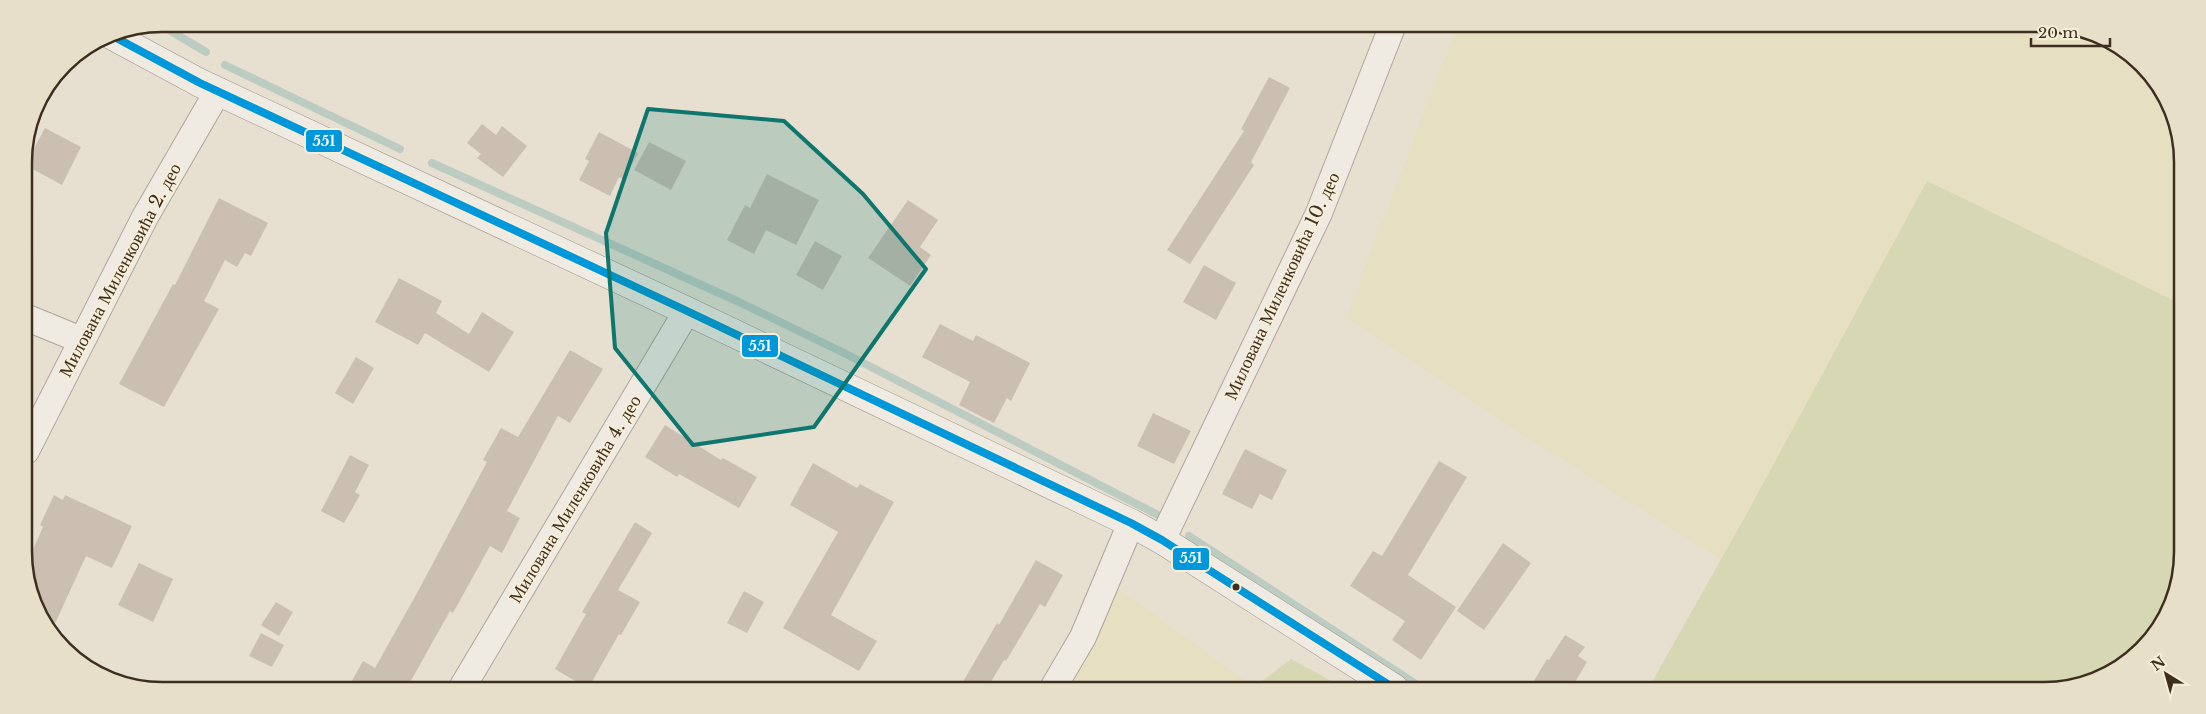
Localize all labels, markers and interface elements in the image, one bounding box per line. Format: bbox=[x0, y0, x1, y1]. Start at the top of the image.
scale bar bbox=[2031, 15, 2110, 47]
text: 20 m bbox=[2038, 23, 2078, 42]
line badge: 551 bbox=[305, 129, 343, 153]
text: 551 bbox=[313, 132, 335, 150]
street label: Милована Миленковића 2. део bbox=[54, 159, 186, 381]
street label: Милована Миленковића 10. део bbox=[1219, 169, 1345, 403]
line badge: 551 bbox=[741, 334, 779, 358]
text: 551 bbox=[749, 337, 771, 355]
street label: Милована Миленковића 4. део bbox=[504, 391, 646, 607]
line badge: 551 bbox=[1172, 547, 1210, 571]
text: 551 bbox=[1180, 549, 1202, 567]
unlabelled marker bbox=[1231, 582, 1241, 592]
north arrow bbox=[2141, 649, 2191, 699]
text: N bbox=[2148, 652, 2169, 675]

